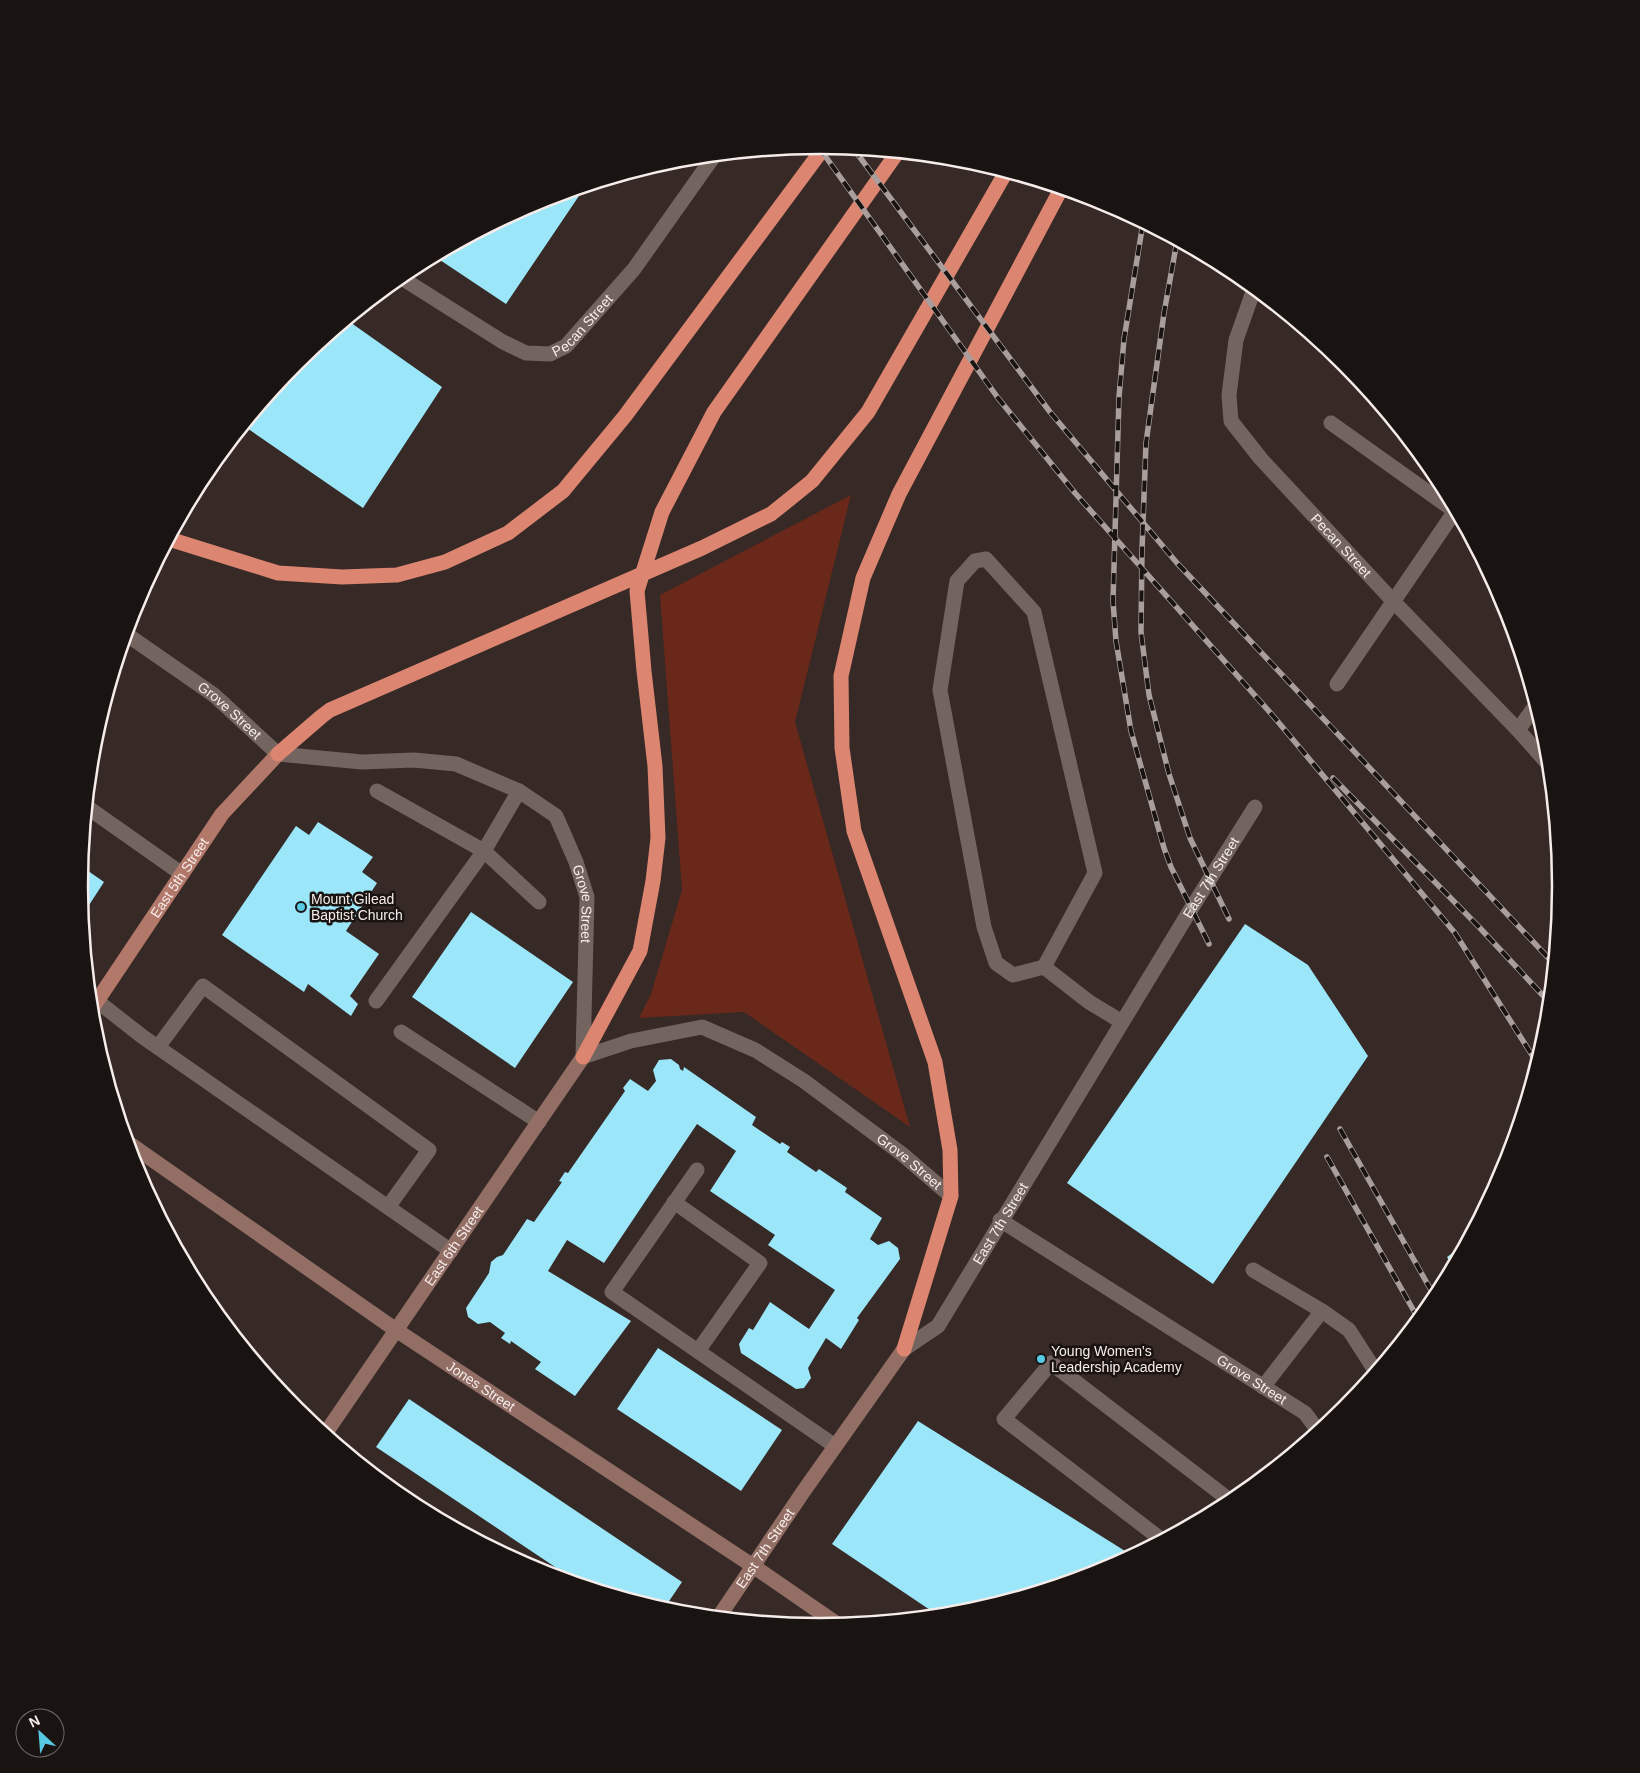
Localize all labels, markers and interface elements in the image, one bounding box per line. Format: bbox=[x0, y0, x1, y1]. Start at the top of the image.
street label: Pecan Street bbox=[549, 291, 616, 360]
street label: Pecan Street bbox=[1308, 510, 1375, 581]
street label: Grove Street bbox=[195, 678, 265, 743]
street label: East 7th Street bbox=[1179, 834, 1242, 921]
street label: East 5th Street bbox=[147, 835, 212, 921]
street label: Grove Street bbox=[569, 863, 595, 943]
place label: Mount Gilead Baptist Church bbox=[311, 891, 403, 923]
marker: Mount Gilead Baptist Church bbox=[295, 901, 307, 913]
street label: Grove Street bbox=[874, 1130, 945, 1193]
street label: East 7th Street bbox=[969, 1180, 1031, 1267]
street label: East 6th Street bbox=[421, 1203, 487, 1289]
place label: Young Women's Leadership Academy bbox=[1051, 1343, 1182, 1375]
street label: Grove Street bbox=[1214, 1351, 1290, 1407]
marker: Young Women's Leadership Academy bbox=[1035, 1353, 1047, 1365]
street label: Jones Street bbox=[444, 1358, 518, 1415]
street label: East 7th Street bbox=[732, 1505, 798, 1591]
north arrow bbox=[15, 1708, 65, 1758]
text: N bbox=[26, 1712, 42, 1731]

